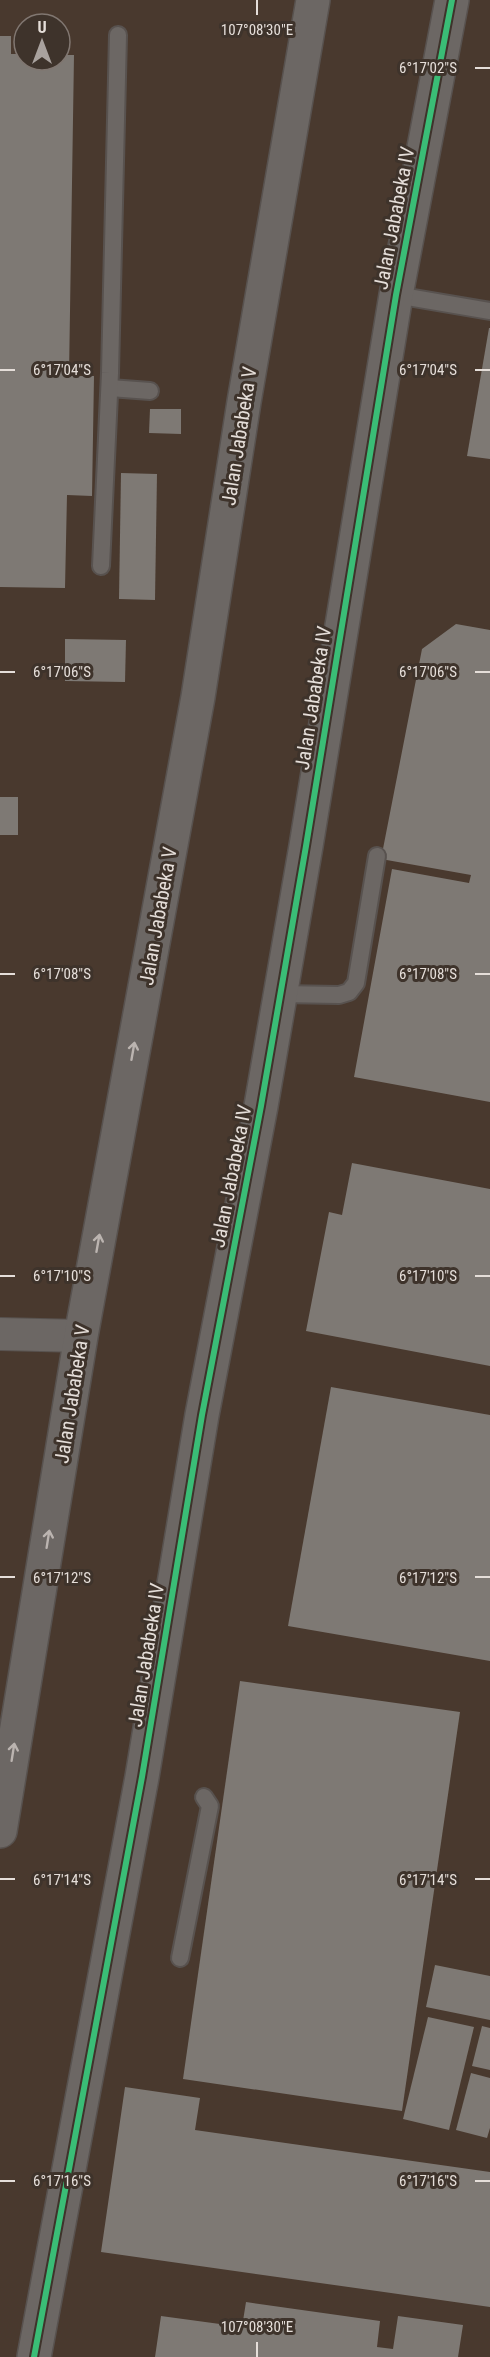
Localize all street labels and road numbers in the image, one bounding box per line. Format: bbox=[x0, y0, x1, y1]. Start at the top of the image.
street label: Jalan Jababeka IV bbox=[368, 145, 420, 291]
street label: Jalan Jababeka V bbox=[216, 365, 262, 507]
street label: Jalan Jababeka IV bbox=[290, 624, 336, 772]
street label: Jalan Jababeka V bbox=[134, 845, 182, 987]
street label: Jalan Jababeka IV bbox=[205, 1103, 257, 1249]
street label: Jalan Jababeka V bbox=[49, 1323, 95, 1465]
street label: Jalan Jababeka IV bbox=[123, 1581, 169, 1729]

